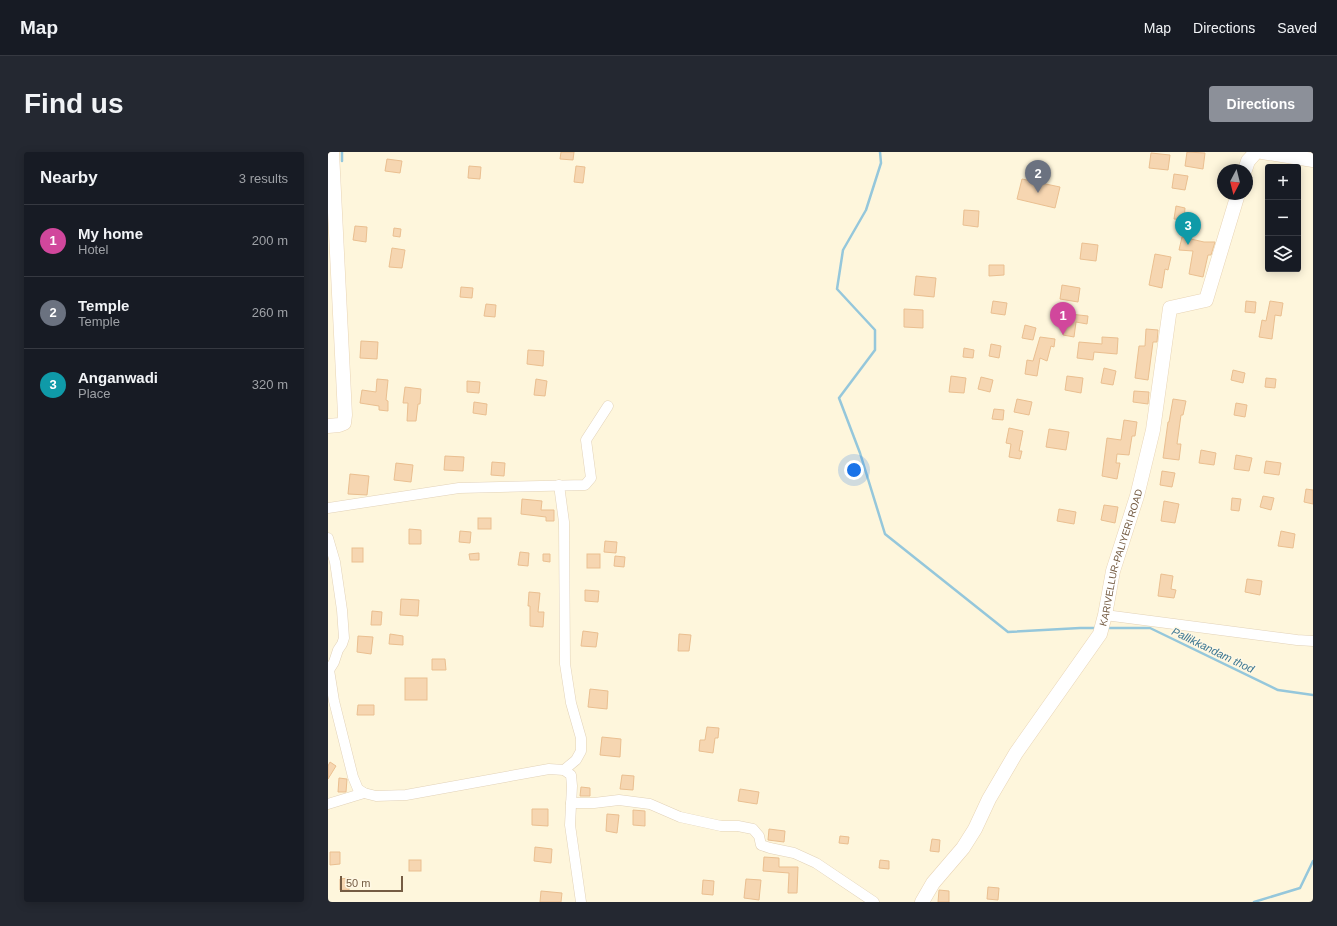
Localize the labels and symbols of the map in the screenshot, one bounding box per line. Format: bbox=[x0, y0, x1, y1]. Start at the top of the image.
pin: 2 bbox=[1025, 160, 1051, 193]
north arrow bbox=[1217, 164, 1253, 200]
pin: 3 bbox=[1175, 212, 1201, 245]
pin: 1 bbox=[1050, 302, 1076, 335]
your location bbox=[844, 460, 864, 480]
street label: KARIVELLUR-PALIYERI ROAD bbox=[1097, 488, 1145, 627]
water label: Pallikkandam thod bbox=[1170, 625, 1257, 675]
scale bar bbox=[340, 874, 403, 893]

